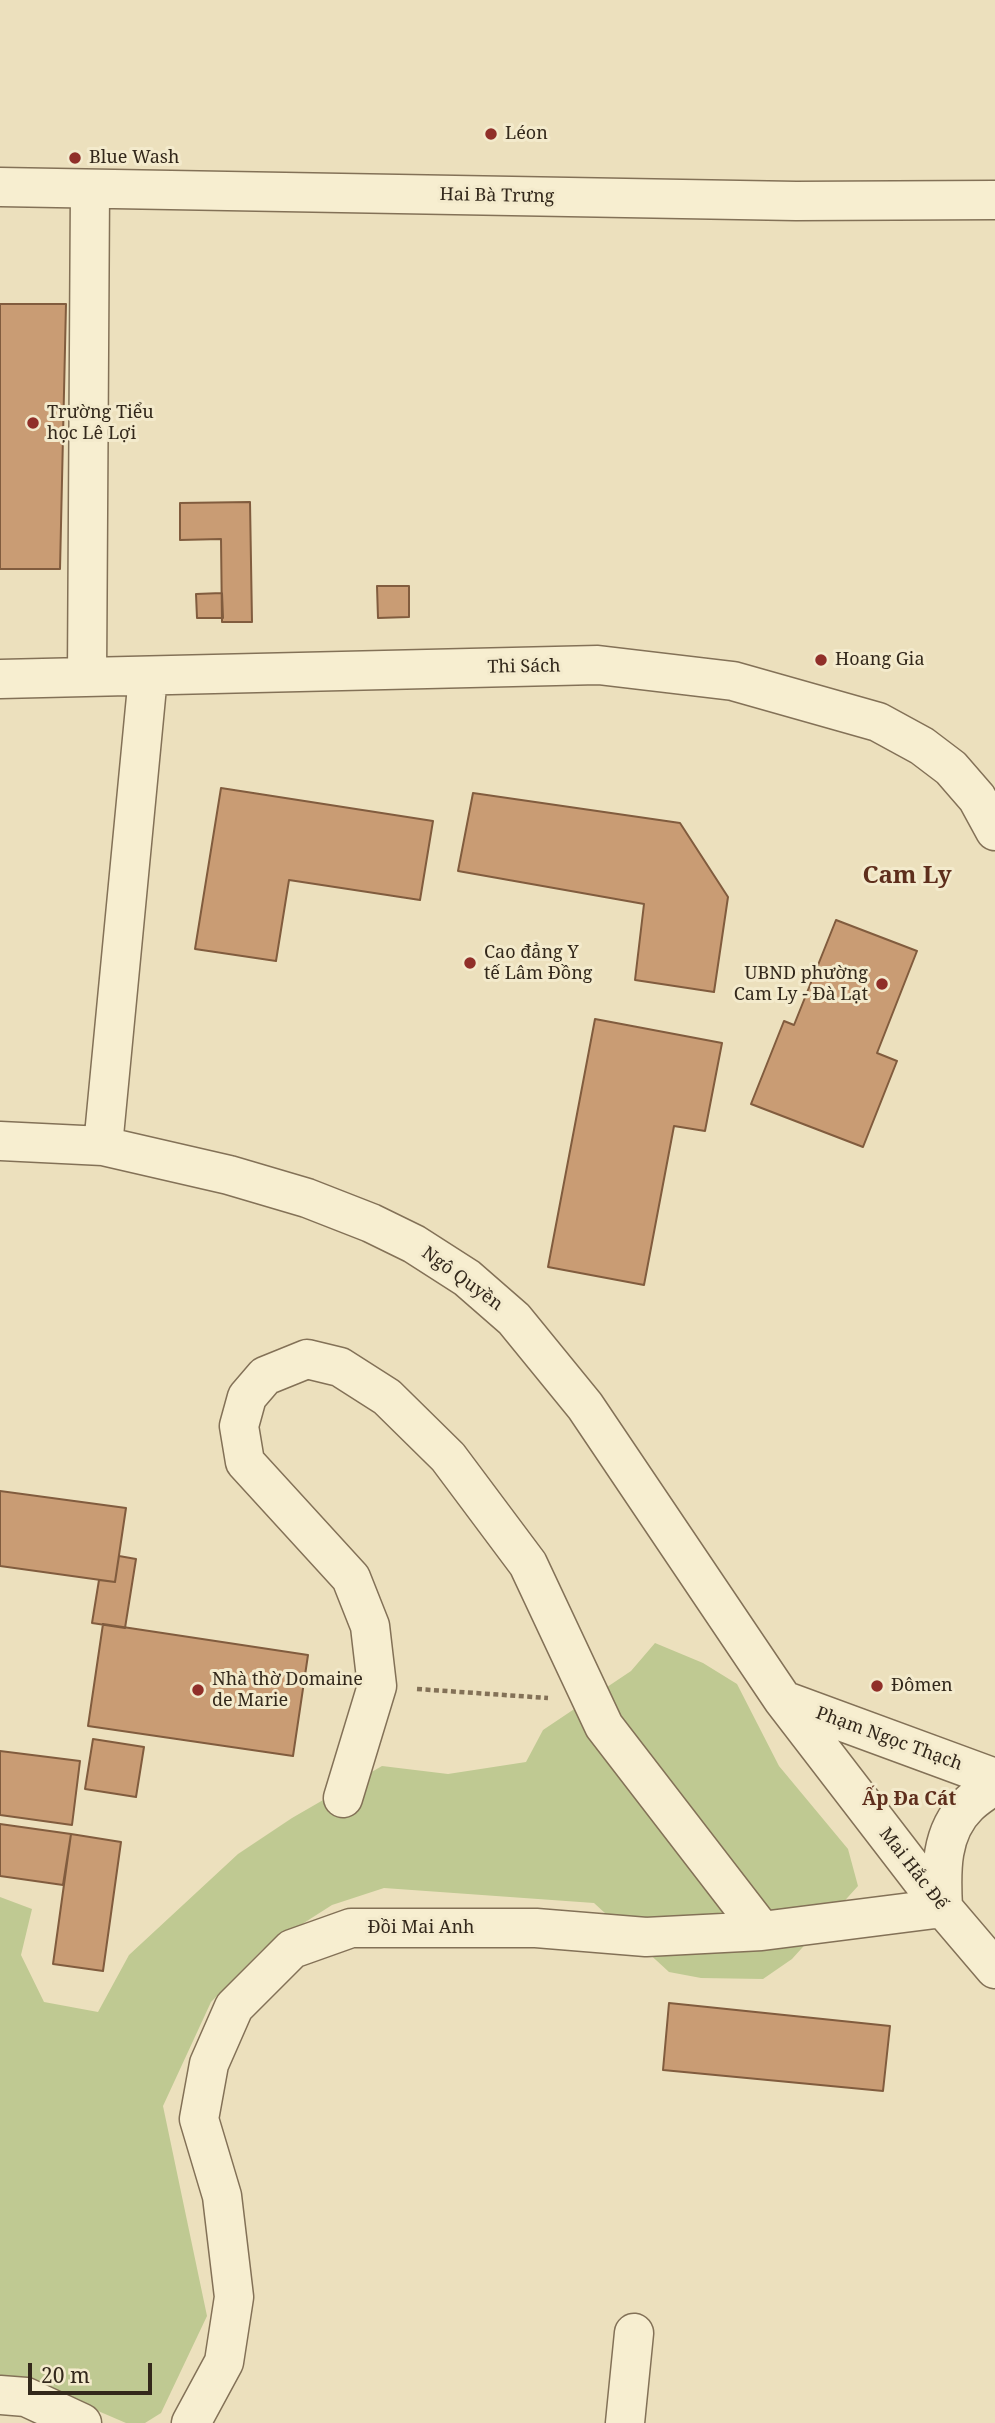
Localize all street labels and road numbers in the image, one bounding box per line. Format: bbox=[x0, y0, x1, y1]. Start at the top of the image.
street label: Hai Bà Trưng bbox=[439, 184, 555, 208]
street label: Thi Sách bbox=[487, 656, 561, 678]
street label: Ngô Quyền bbox=[417, 1242, 507, 1316]
street label: Phạm Ngọc Thạch bbox=[813, 1702, 965, 1776]
street label: Mai Hắc Đế bbox=[874, 1824, 952, 1914]
street label: Đồi Mai Anh bbox=[367, 1917, 475, 1939]

